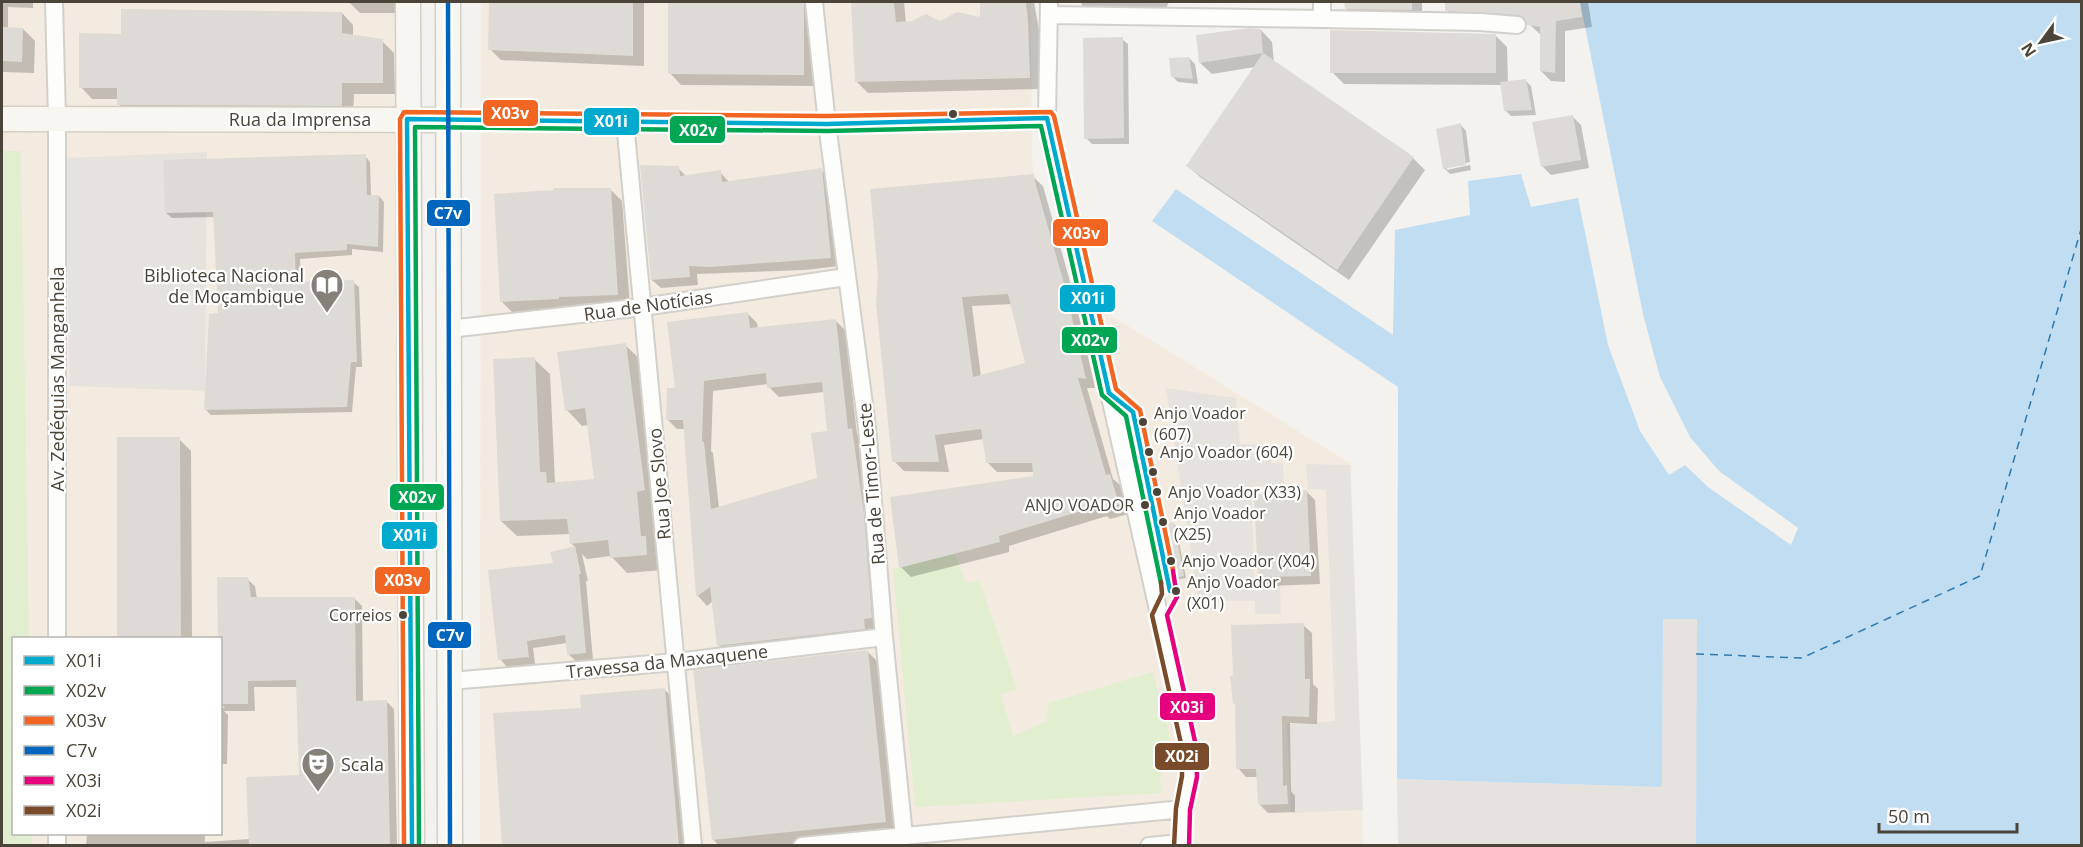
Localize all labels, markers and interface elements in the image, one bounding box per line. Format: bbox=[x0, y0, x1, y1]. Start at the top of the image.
north arrow bbox=[2011, 12, 2071, 72]
text: N bbox=[2016, 39, 2041, 62]
line badge: X03v bbox=[482, 99, 539, 127]
text: X03v bbox=[491, 102, 530, 124]
street label: Rua da Imprensa bbox=[229, 107, 371, 131]
line badge: X01i bbox=[583, 107, 640, 136]
unlabelled marker bbox=[947, 108, 959, 120]
text: X01i bbox=[594, 110, 628, 132]
line badge: X02v bbox=[669, 115, 726, 144]
text: X02v bbox=[679, 119, 718, 141]
line badge: C7v bbox=[426, 199, 471, 227]
text: C7v bbox=[434, 202, 463, 224]
line badge: X03v bbox=[1052, 218, 1109, 247]
text: X03v bbox=[1062, 222, 1101, 244]
place label: Biblioteca Nacional de Moçambique bbox=[144, 263, 304, 308]
street label: Av. Zedéquias Manganhela bbox=[45, 267, 69, 491]
library icon: Biblioteca Nacional de Moçambique bbox=[309, 267, 345, 314]
street label: Rua de Notícias bbox=[582, 284, 714, 326]
line badge: X01i bbox=[1059, 284, 1116, 313]
text: X01i bbox=[1071, 287, 1105, 309]
line badge: X02v bbox=[1061, 326, 1118, 354]
text: X02v bbox=[1071, 329, 1110, 351]
street label: Rua de Timor-Leste bbox=[852, 402, 890, 566]
place label: Anjo Voador (607) bbox=[1154, 402, 1246, 445]
marker: Anjo Voador (607) bbox=[1137, 416, 1149, 428]
street label: Rua Joe Slovo bbox=[642, 427, 676, 541]
place label: Anjo Voador (604) bbox=[1160, 441, 1293, 463]
marker: Anjo Voador (604) bbox=[1143, 446, 1155, 458]
unlabelled marker bbox=[1147, 466, 1159, 478]
place label: Anjo Voador (X33) bbox=[1168, 481, 1301, 503]
line badge: X02v bbox=[389, 483, 445, 511]
text: X02v bbox=[398, 486, 437, 508]
marker: Anjo Voador (X33) bbox=[1151, 486, 1163, 498]
place label: ANJO VOADOR bbox=[1025, 494, 1134, 516]
marker: ANJO VOADOR bbox=[1139, 499, 1151, 511]
place label: Anjo Voador (X25) bbox=[1174, 502, 1266, 545]
marker: Anjo Voador (X25) bbox=[1157, 516, 1169, 528]
line badge: X01i bbox=[381, 521, 438, 550]
text: X01i bbox=[393, 524, 427, 546]
place label: Anjo Voador (X04) bbox=[1182, 550, 1315, 572]
marker: Anjo Voador (X04) bbox=[1165, 555, 1177, 567]
line badge: X03v bbox=[374, 566, 431, 595]
text: X03v bbox=[384, 569, 423, 591]
place label: Anjo Voador (X01) bbox=[1187, 571, 1279, 614]
marker: Anjo Voador (X01) bbox=[1170, 585, 1182, 597]
place label: Correios bbox=[329, 604, 392, 626]
marker: Correios bbox=[397, 609, 409, 621]
line badge: C7v bbox=[427, 621, 472, 649]
text: C7v bbox=[436, 624, 465, 646]
legend bbox=[12, 637, 222, 835]
street label: Travessa da Maxaquene bbox=[565, 638, 769, 684]
text: X01i bbox=[66, 648, 102, 672]
text: X02v bbox=[66, 678, 106, 702]
line badge: X03i bbox=[1159, 692, 1216, 721]
text: X03i bbox=[1170, 696, 1204, 718]
text: X03v bbox=[66, 708, 106, 732]
text: C7v bbox=[66, 738, 97, 762]
line badge: X02i bbox=[1154, 742, 1210, 771]
text: X02i bbox=[1165, 745, 1199, 767]
theatre icon: Scala bbox=[300, 746, 336, 793]
place label: Scala bbox=[341, 752, 384, 776]
text: X03i bbox=[66, 768, 102, 792]
scale bar bbox=[1879, 796, 2017, 834]
text: X02i bbox=[66, 798, 102, 822]
text: 50 m bbox=[1888, 804, 1930, 828]

